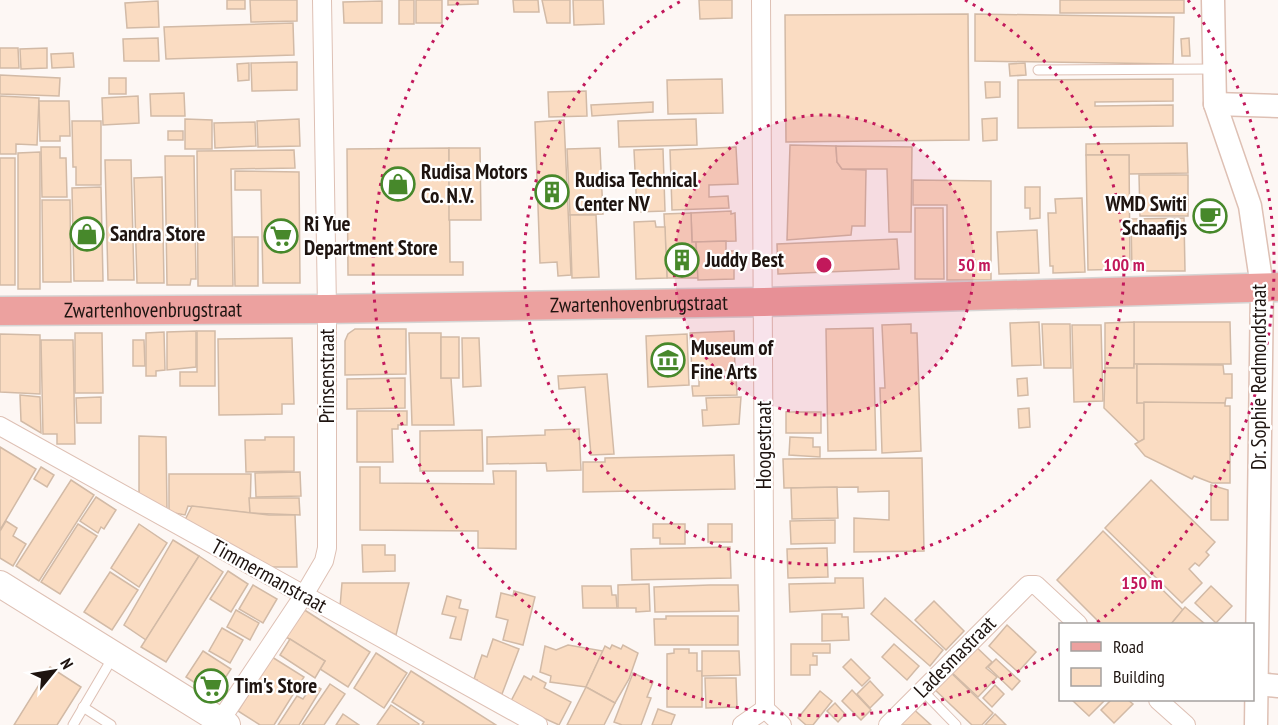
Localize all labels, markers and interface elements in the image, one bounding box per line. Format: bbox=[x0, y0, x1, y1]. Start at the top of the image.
place label: Rudisa Motors Co. N.V. bbox=[421, 158, 528, 209]
shop icon: Rudisa Motors Co. N.V. bbox=[380, 166, 416, 202]
place label: Rudisa Technical Center NV bbox=[575, 166, 698, 217]
building icon: Rudisa Technical Center NV bbox=[534, 174, 570, 210]
place label: WMD Switi Schaafijs bbox=[1104, 190, 1187, 241]
cafe icon: WMD Switi Schaafijs bbox=[1192, 198, 1228, 234]
place label: Ri Yue Department Store bbox=[304, 210, 438, 261]
shop icon: Sandra Store bbox=[69, 216, 105, 252]
supermarket icon: Ri Yue Department Store bbox=[263, 218, 299, 254]
place label: Sandra Store bbox=[110, 220, 206, 247]
building icon: Juddy Best bbox=[664, 242, 700, 278]
place label: Juddy Best bbox=[704, 246, 784, 273]
text: 50 m bbox=[958, 253, 990, 276]
text: 100 m bbox=[1103, 253, 1145, 276]
centre of rings bbox=[814, 255, 834, 275]
street label: Dr. Sophie Redmondstraat bbox=[1245, 284, 1272, 470]
street label: Zwartenhovenbrugstraat bbox=[550, 289, 728, 318]
street label: Zwartenhovenbrugstraat bbox=[64, 296, 242, 324]
street label: Prinsenstraat bbox=[313, 328, 340, 423]
place label: Museum of Fine Arts bbox=[691, 334, 774, 385]
museum icon: Museum of Fine Arts bbox=[650, 342, 686, 378]
street label: Hoogestraat bbox=[750, 401, 777, 489]
street label: Timmermanstraat bbox=[207, 533, 332, 619]
text: 150 m bbox=[1121, 571, 1163, 594]
street label: Ladesmastraat bbox=[908, 610, 1001, 703]
legend bbox=[1059, 623, 1254, 701]
text: Road bbox=[1113, 635, 1144, 658]
north arrow bbox=[24, 641, 84, 701]
text: N bbox=[56, 655, 78, 672]
text: Building bbox=[1113, 665, 1165, 688]
supermarket icon: Tim's Store bbox=[193, 668, 229, 704]
place label: Tim's Store bbox=[234, 672, 317, 699]

